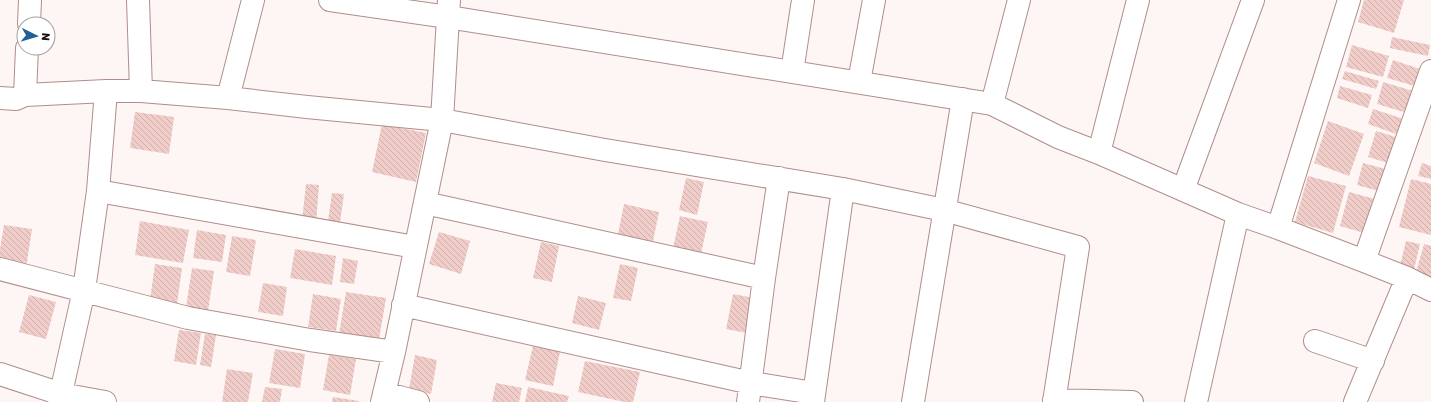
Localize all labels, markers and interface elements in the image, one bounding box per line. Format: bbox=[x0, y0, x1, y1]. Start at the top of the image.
north arrow bbox=[16, 16, 56, 56]
text: N bbox=[39, 32, 52, 41]

